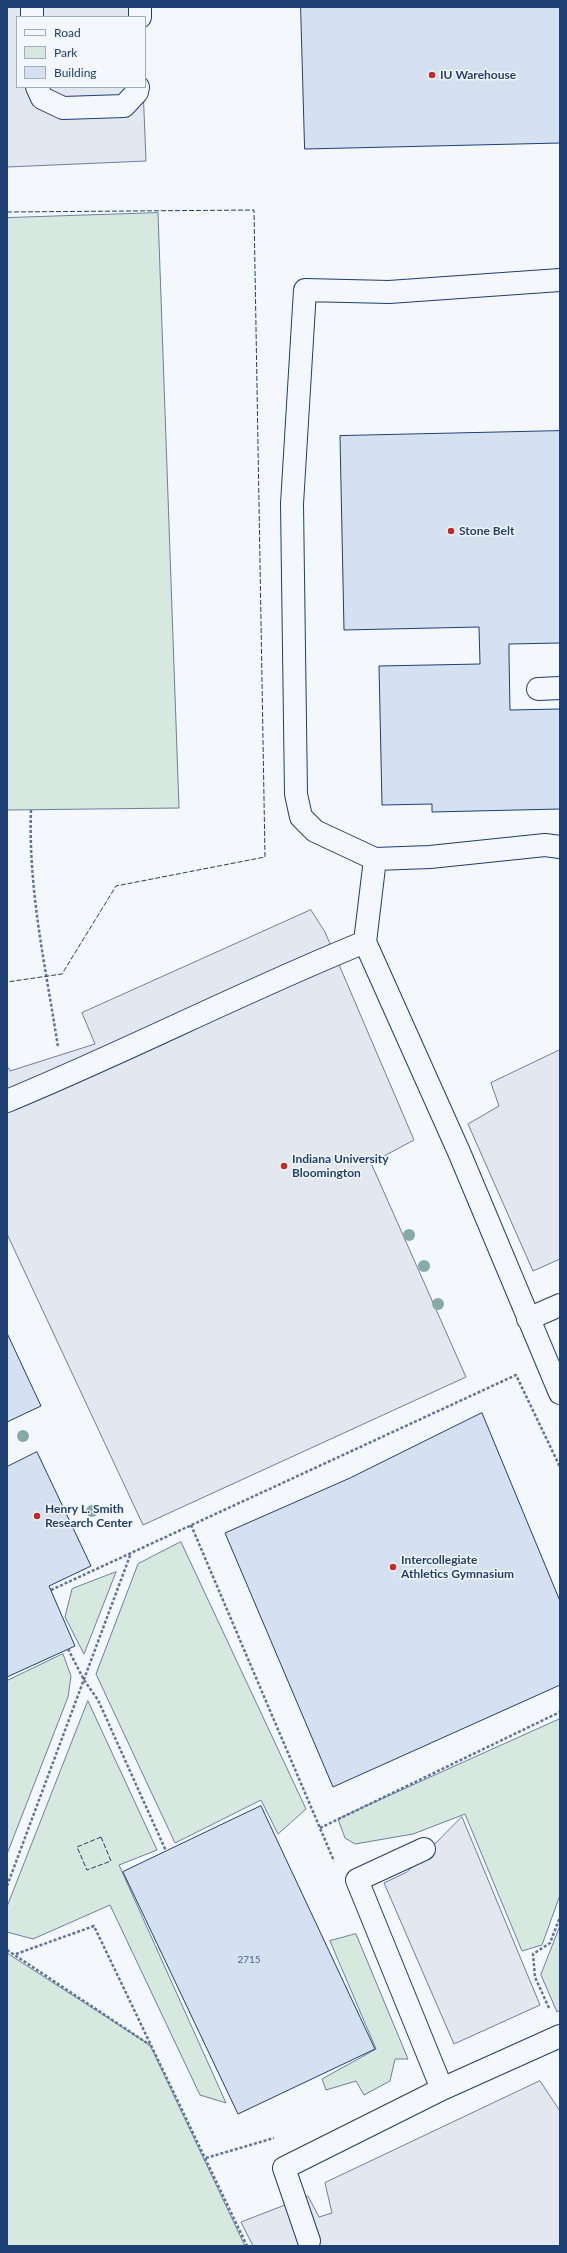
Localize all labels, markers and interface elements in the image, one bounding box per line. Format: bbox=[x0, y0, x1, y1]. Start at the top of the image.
legend bbox=[16, 16, 146, 88]
text: Road bbox=[54, 25, 81, 40]
text: Park bbox=[54, 45, 77, 60]
text: Building bbox=[54, 65, 97, 80]
place label: IU Warehouse bbox=[440, 68, 516, 82]
marker: IU Warehouse bbox=[427, 70, 437, 80]
place label: Stone Belt bbox=[459, 524, 514, 538]
marker: Stone Belt bbox=[446, 526, 456, 536]
place label: Indiana University Bloomington bbox=[292, 1152, 389, 1180]
marker: Indiana University Bloomington bbox=[279, 1161, 289, 1171]
place label: Henry L. Smith Research Center bbox=[45, 1502, 132, 1530]
marker: Henry L. Smith Research Center bbox=[32, 1511, 42, 1521]
place label: Intercollegiate Athletics Gymnasium bbox=[401, 1553, 514, 1581]
marker: Intercollegiate Athletics Gymnasium bbox=[388, 1562, 398, 1572]
house number: 2715 bbox=[237, 1954, 261, 1966]

